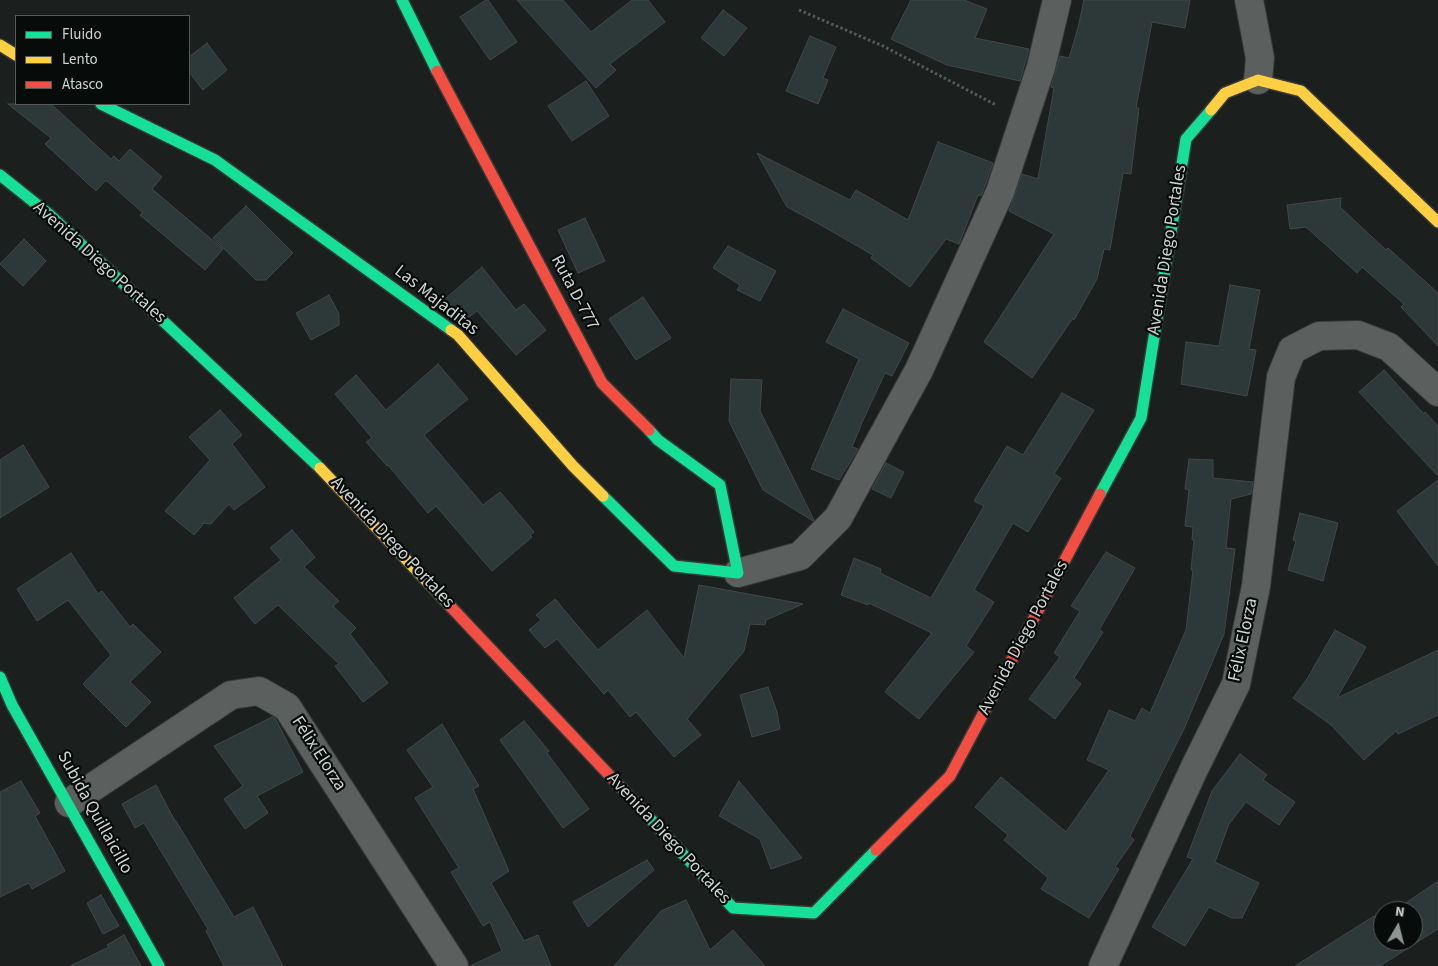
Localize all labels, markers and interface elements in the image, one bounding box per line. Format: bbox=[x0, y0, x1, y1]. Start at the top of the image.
legend bbox=[15, 15, 190, 105]
text: Fluido bbox=[62, 24, 102, 45]
text: Lento bbox=[62, 49, 98, 70]
text: Atasco bbox=[62, 74, 103, 95]
street label: Avenida Diego Portales bbox=[1144, 163, 1192, 337]
street label: Avenida Diego Portales bbox=[28, 197, 170, 329]
street label: Ruta D-777 bbox=[545, 252, 603, 334]
street label: Las Majaditas bbox=[389, 261, 483, 341]
street label: Avenida Diego Portales bbox=[325, 473, 459, 613]
street label: Avenida Diego Portales bbox=[974, 557, 1074, 719]
street label: Félix Elorza bbox=[1225, 596, 1263, 684]
street label: Félix Elorza bbox=[286, 713, 350, 795]
street label: Subida Quillaicillo bbox=[51, 748, 137, 878]
street label: Avenida Diego Portales bbox=[601, 769, 735, 909]
north arrow bbox=[1373, 901, 1423, 951]
text: N bbox=[1394, 902, 1406, 923]

